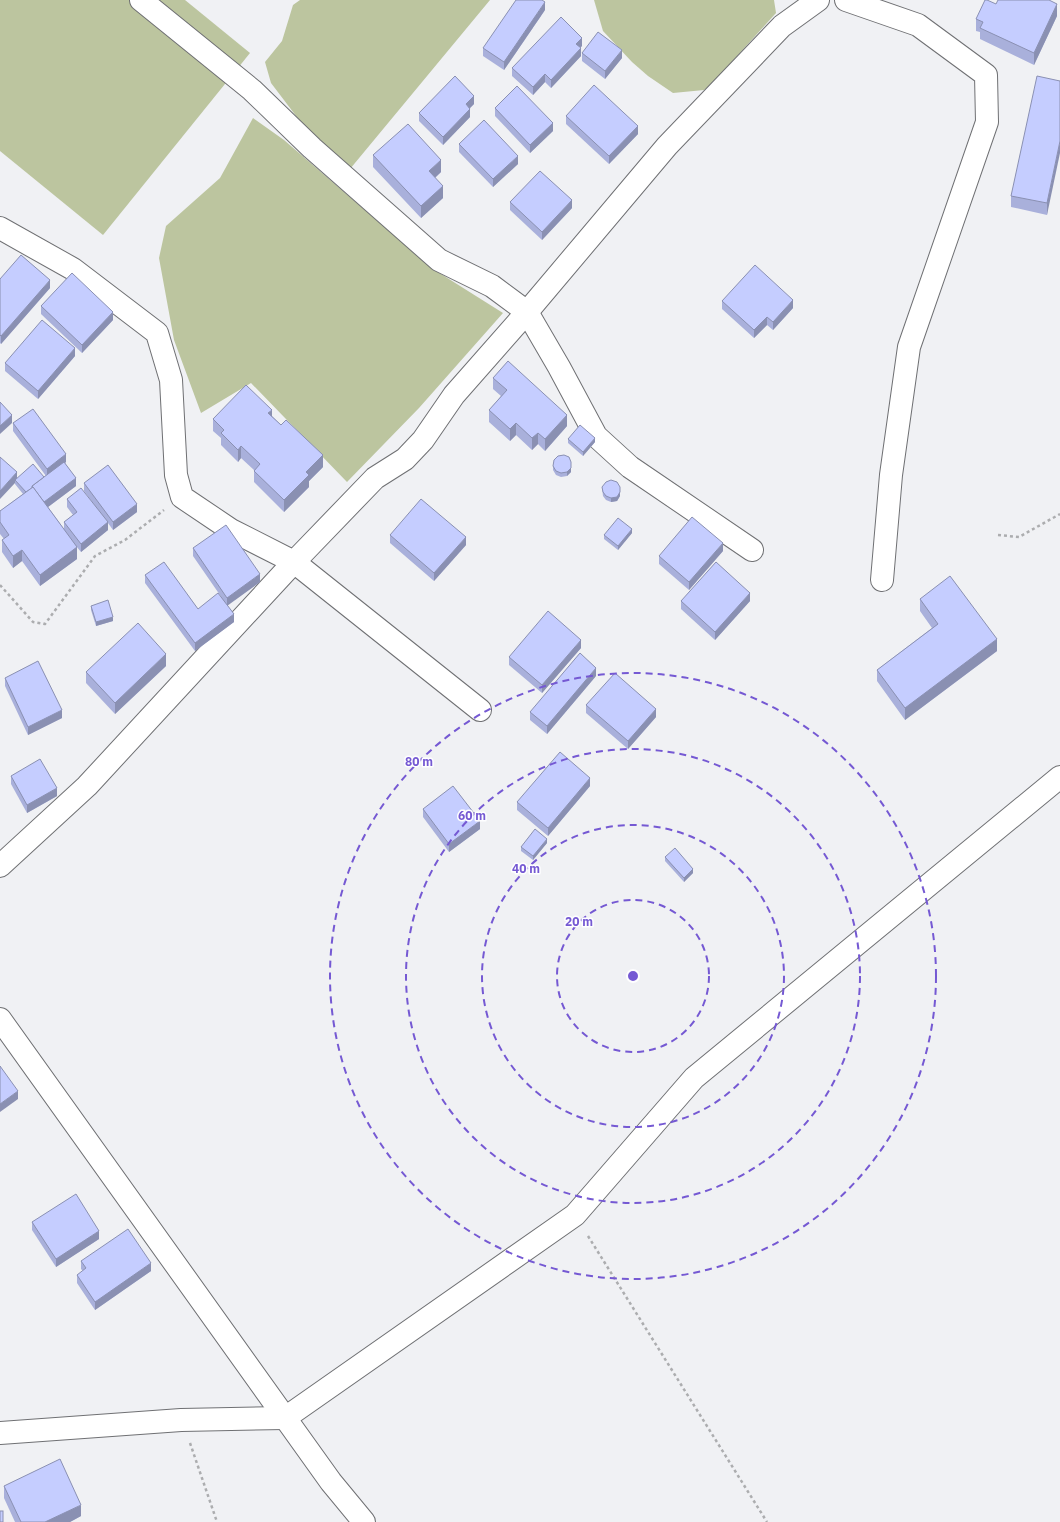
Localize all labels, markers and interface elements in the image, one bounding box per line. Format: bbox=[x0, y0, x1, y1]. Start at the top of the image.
text: 80 m bbox=[405, 754, 433, 769]
text: 60 m bbox=[458, 808, 486, 823]
text: 40 m bbox=[512, 861, 540, 876]
text: 20 m bbox=[565, 914, 593, 929]
centre of rings bbox=[626, 969, 640, 983]

